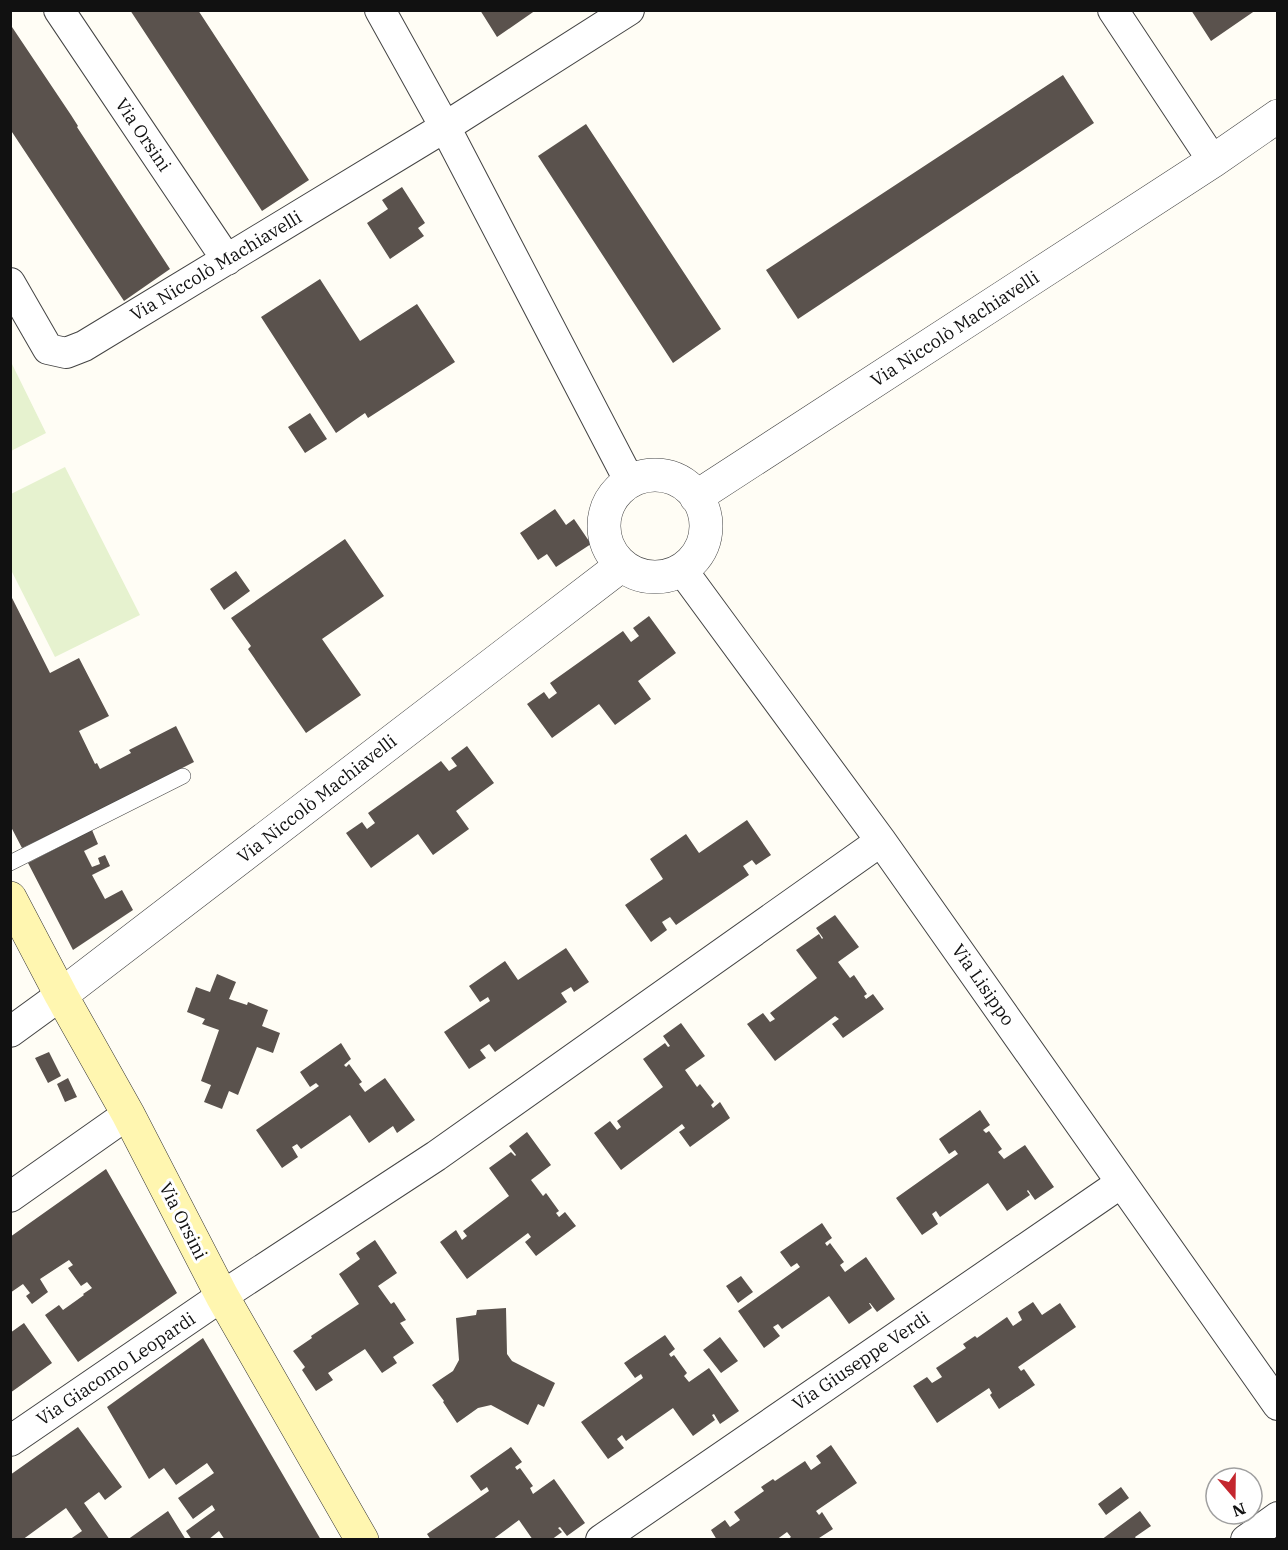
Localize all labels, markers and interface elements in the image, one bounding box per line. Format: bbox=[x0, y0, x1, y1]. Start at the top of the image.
street label: Via Orsini bbox=[110, 94, 177, 176]
street label: Via Niccolò Machiavelli bbox=[126, 205, 306, 326]
street label: Via Niccolò Machiavelli bbox=[866, 265, 1043, 392]
street label: Via Niccolò Machiavelli bbox=[232, 729, 401, 868]
street label: Via Lisippo bbox=[947, 939, 1020, 1030]
street label: Via Orsini bbox=[154, 1178, 213, 1264]
street label: Via Giuseppe Verdi bbox=[788, 1306, 934, 1415]
street label: Via Giacomo Leopardi bbox=[32, 1307, 200, 1430]
north arrow bbox=[1204, 1466, 1264, 1526]
text: N bbox=[1230, 1499, 1248, 1522]

